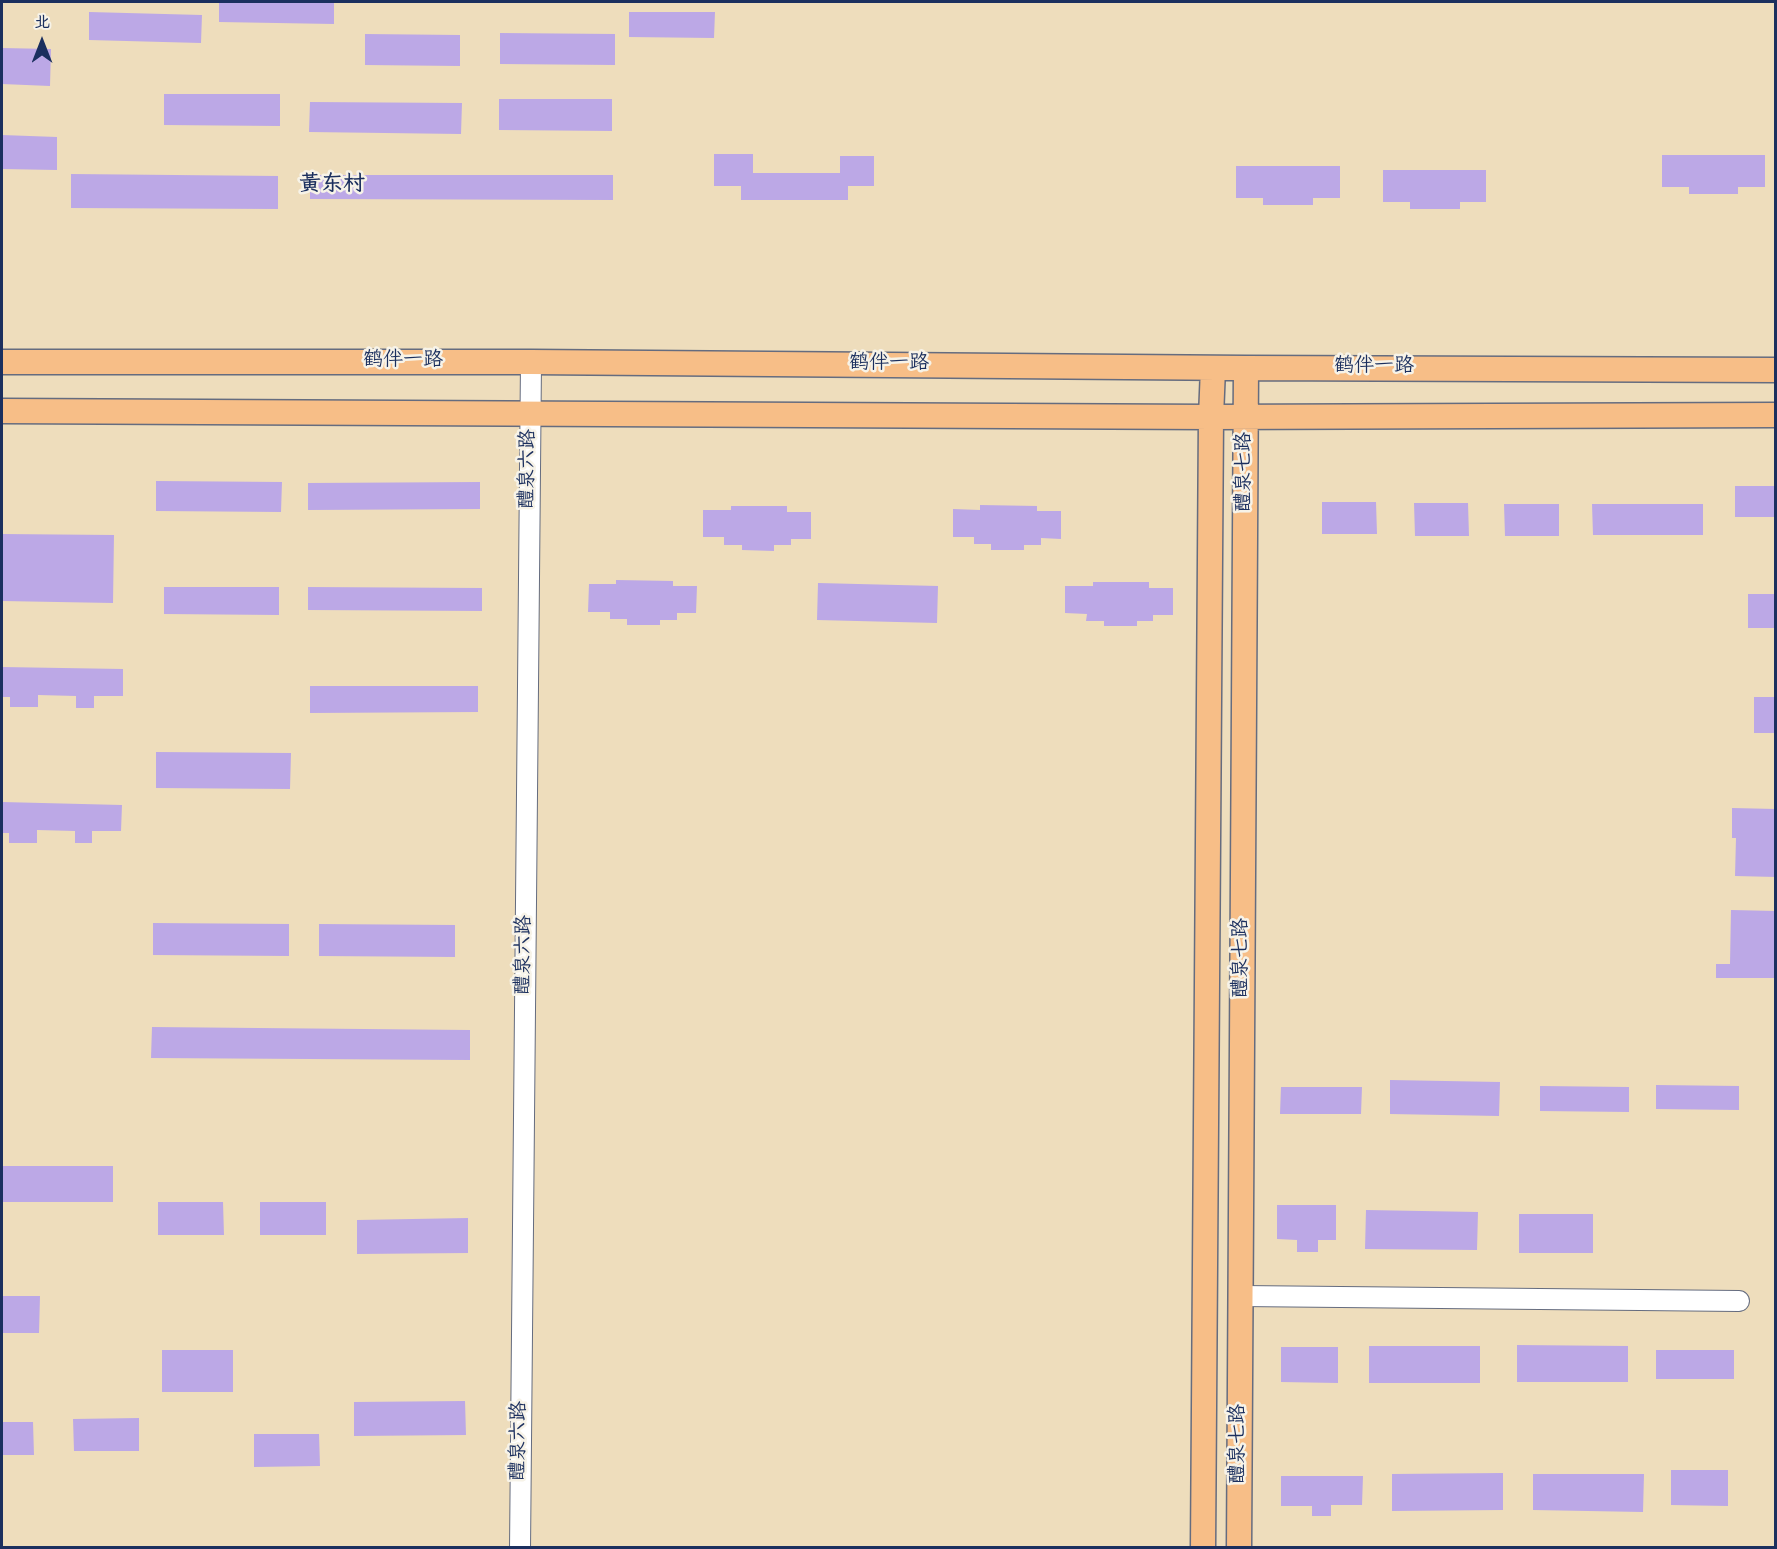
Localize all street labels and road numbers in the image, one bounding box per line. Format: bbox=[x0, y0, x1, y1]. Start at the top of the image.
street label: 鹤伴一路 bbox=[363, 350, 443, 374]
street label: 鹤伴一路 bbox=[849, 353, 929, 377]
street label: 鹤伴一路 bbox=[1334, 356, 1414, 380]
street label: 醴泉六路 bbox=[517, 429, 543, 509]
street label: 醴泉七路 bbox=[1234, 432, 1258, 512]
street label: 醴泉六路 bbox=[513, 915, 539, 995]
street label: 醴泉七路 bbox=[1231, 918, 1255, 998]
street label: 醴泉六路 bbox=[508, 1401, 534, 1481]
street label: 醴泉七路 bbox=[1228, 1404, 1252, 1484]

